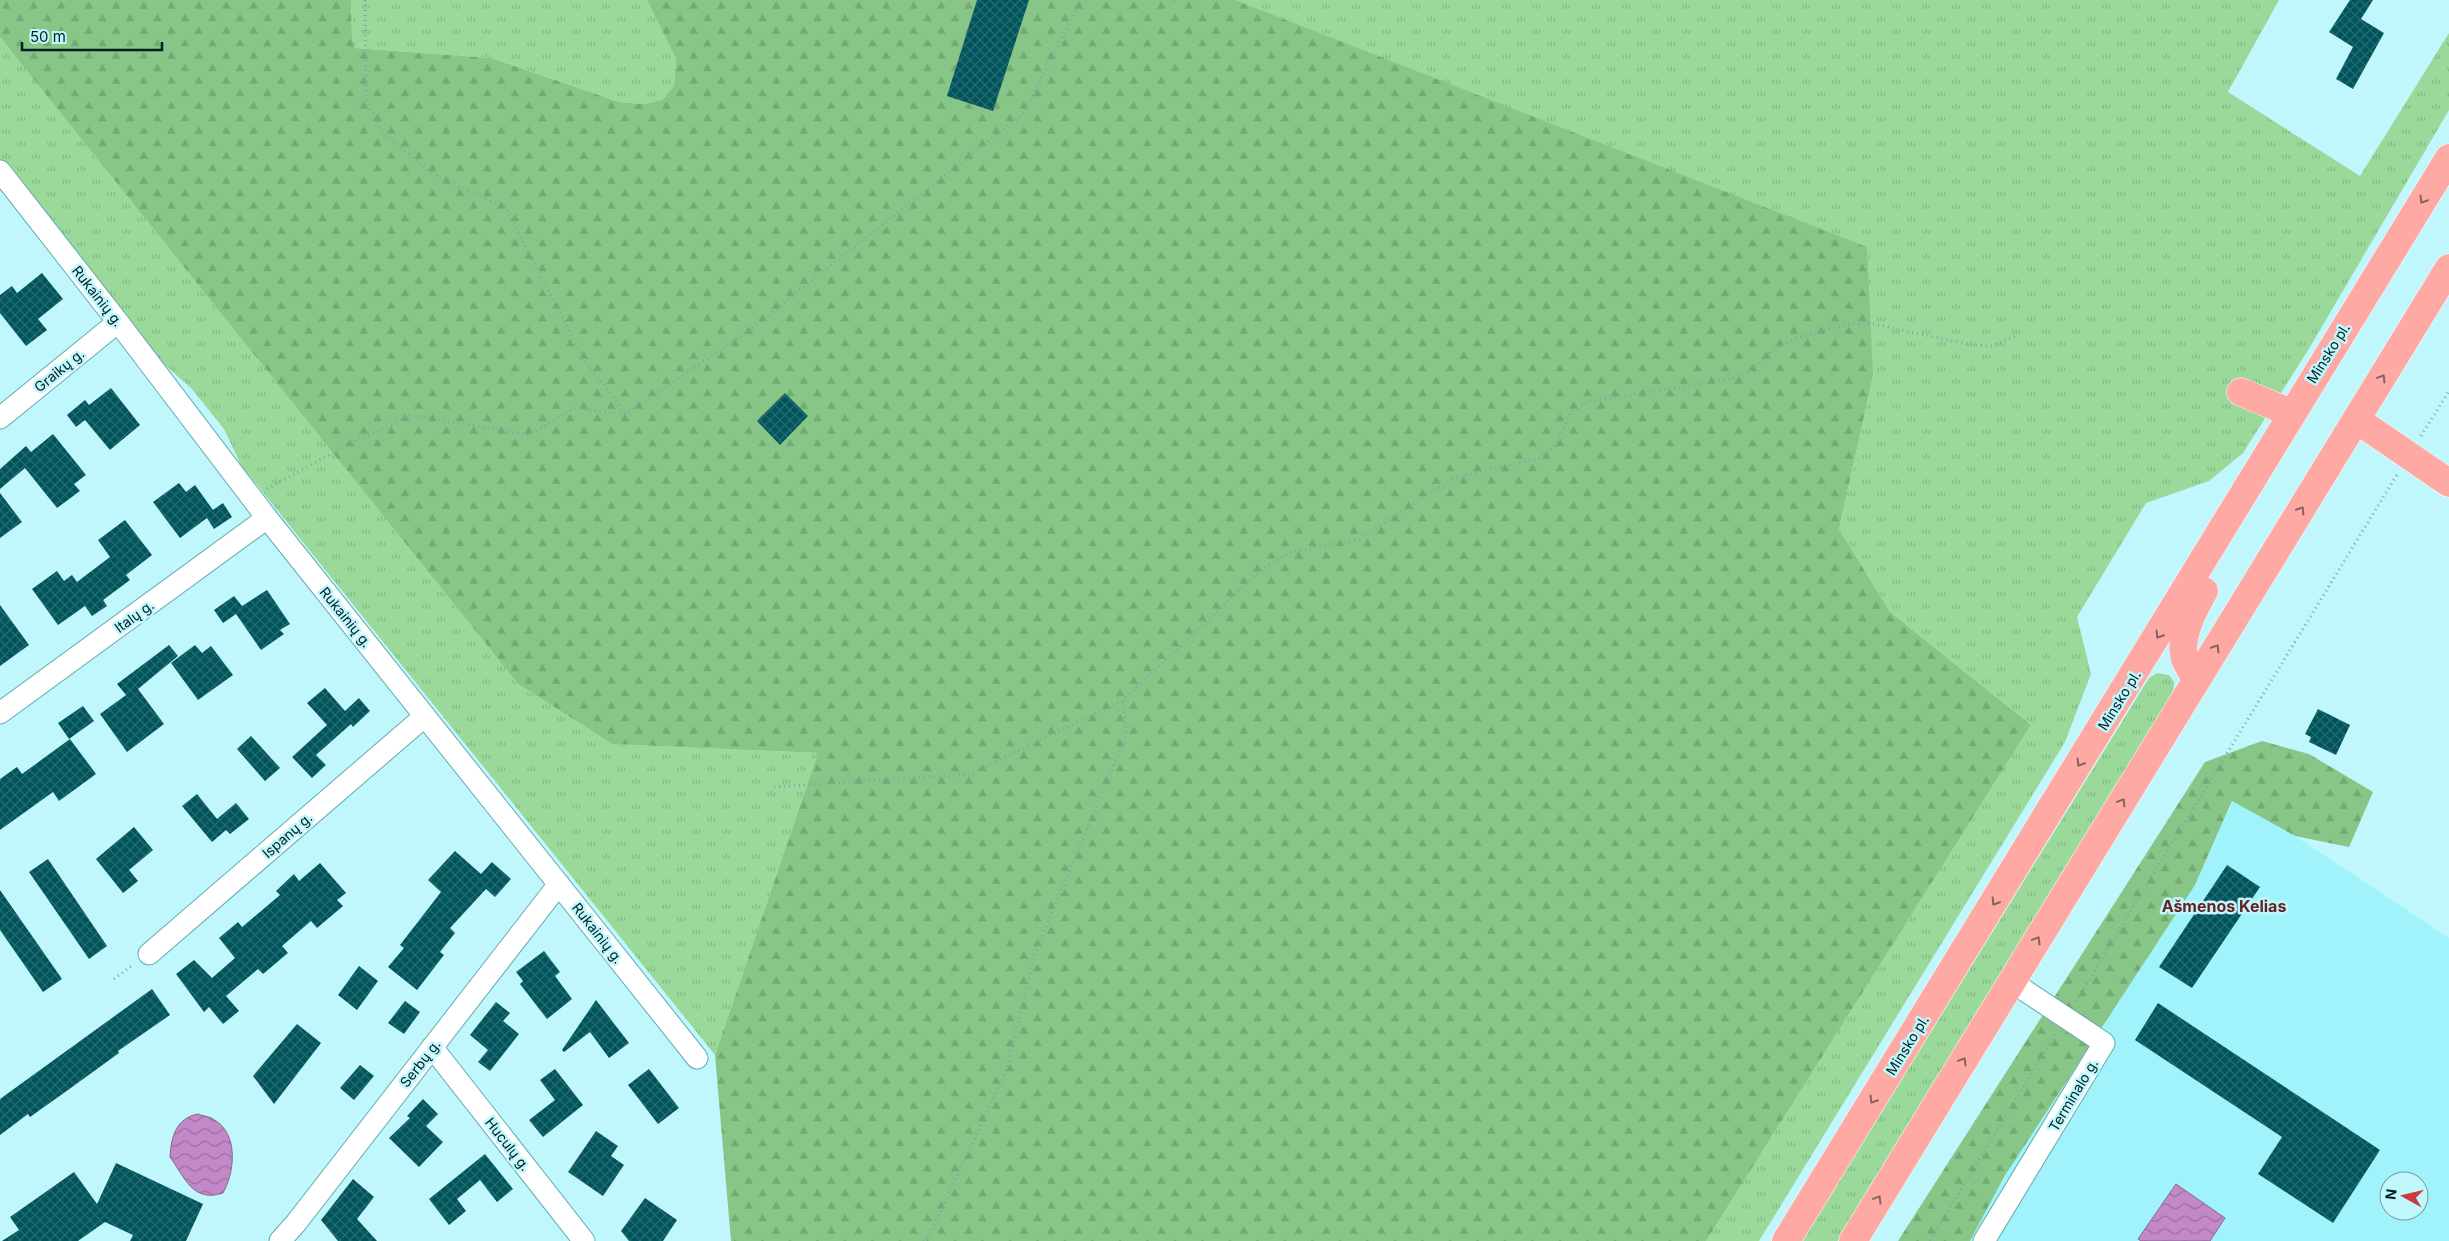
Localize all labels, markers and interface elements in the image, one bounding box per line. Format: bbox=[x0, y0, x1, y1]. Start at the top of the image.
scale bar bbox=[22, 20, 162, 52]
text: 50 m bbox=[30, 27, 66, 46]
one-way arrow bbox=[2420, 194, 2430, 203]
street label: Rukainių g. bbox=[69, 262, 127, 330]
street label: Minsko pl. bbox=[2303, 320, 2353, 386]
street label: Graikų g. bbox=[31, 345, 87, 395]
one-way arrow bbox=[2376, 375, 2386, 384]
one-way arrow bbox=[2295, 506, 2305, 515]
street label: Rukainių g. bbox=[317, 583, 375, 651]
street label: Italų g. bbox=[111, 596, 157, 636]
one-way arrow bbox=[2155, 630, 2165, 639]
one-way arrow bbox=[2210, 645, 2219, 654]
street label: Minsko pl. bbox=[2094, 667, 2144, 733]
one-way arrow bbox=[2076, 758, 2086, 767]
one-way arrow bbox=[2115, 798, 2125, 807]
street label: Ispanų g. bbox=[258, 809, 316, 861]
one-way arrow bbox=[1991, 896, 2001, 905]
district label: Ašmenos Kelias bbox=[2162, 896, 2286, 916]
street label: Rukainių g. bbox=[569, 899, 627, 967]
one-way arrow bbox=[2031, 937, 2040, 946]
street label: Minsko pl. bbox=[1882, 1012, 1932, 1078]
street label: Serbų g. bbox=[396, 1036, 444, 1090]
street label: Terminalo g. bbox=[2045, 1056, 2101, 1134]
one-way arrow bbox=[1957, 1057, 1967, 1066]
one-way arrow bbox=[1870, 1094, 1879, 1104]
street label: Huculų g. bbox=[482, 1114, 534, 1174]
north arrow bbox=[2379, 1171, 2429, 1221]
text: N bbox=[2381, 1188, 2400, 1201]
one-way arrow bbox=[1872, 1196, 1882, 1205]

